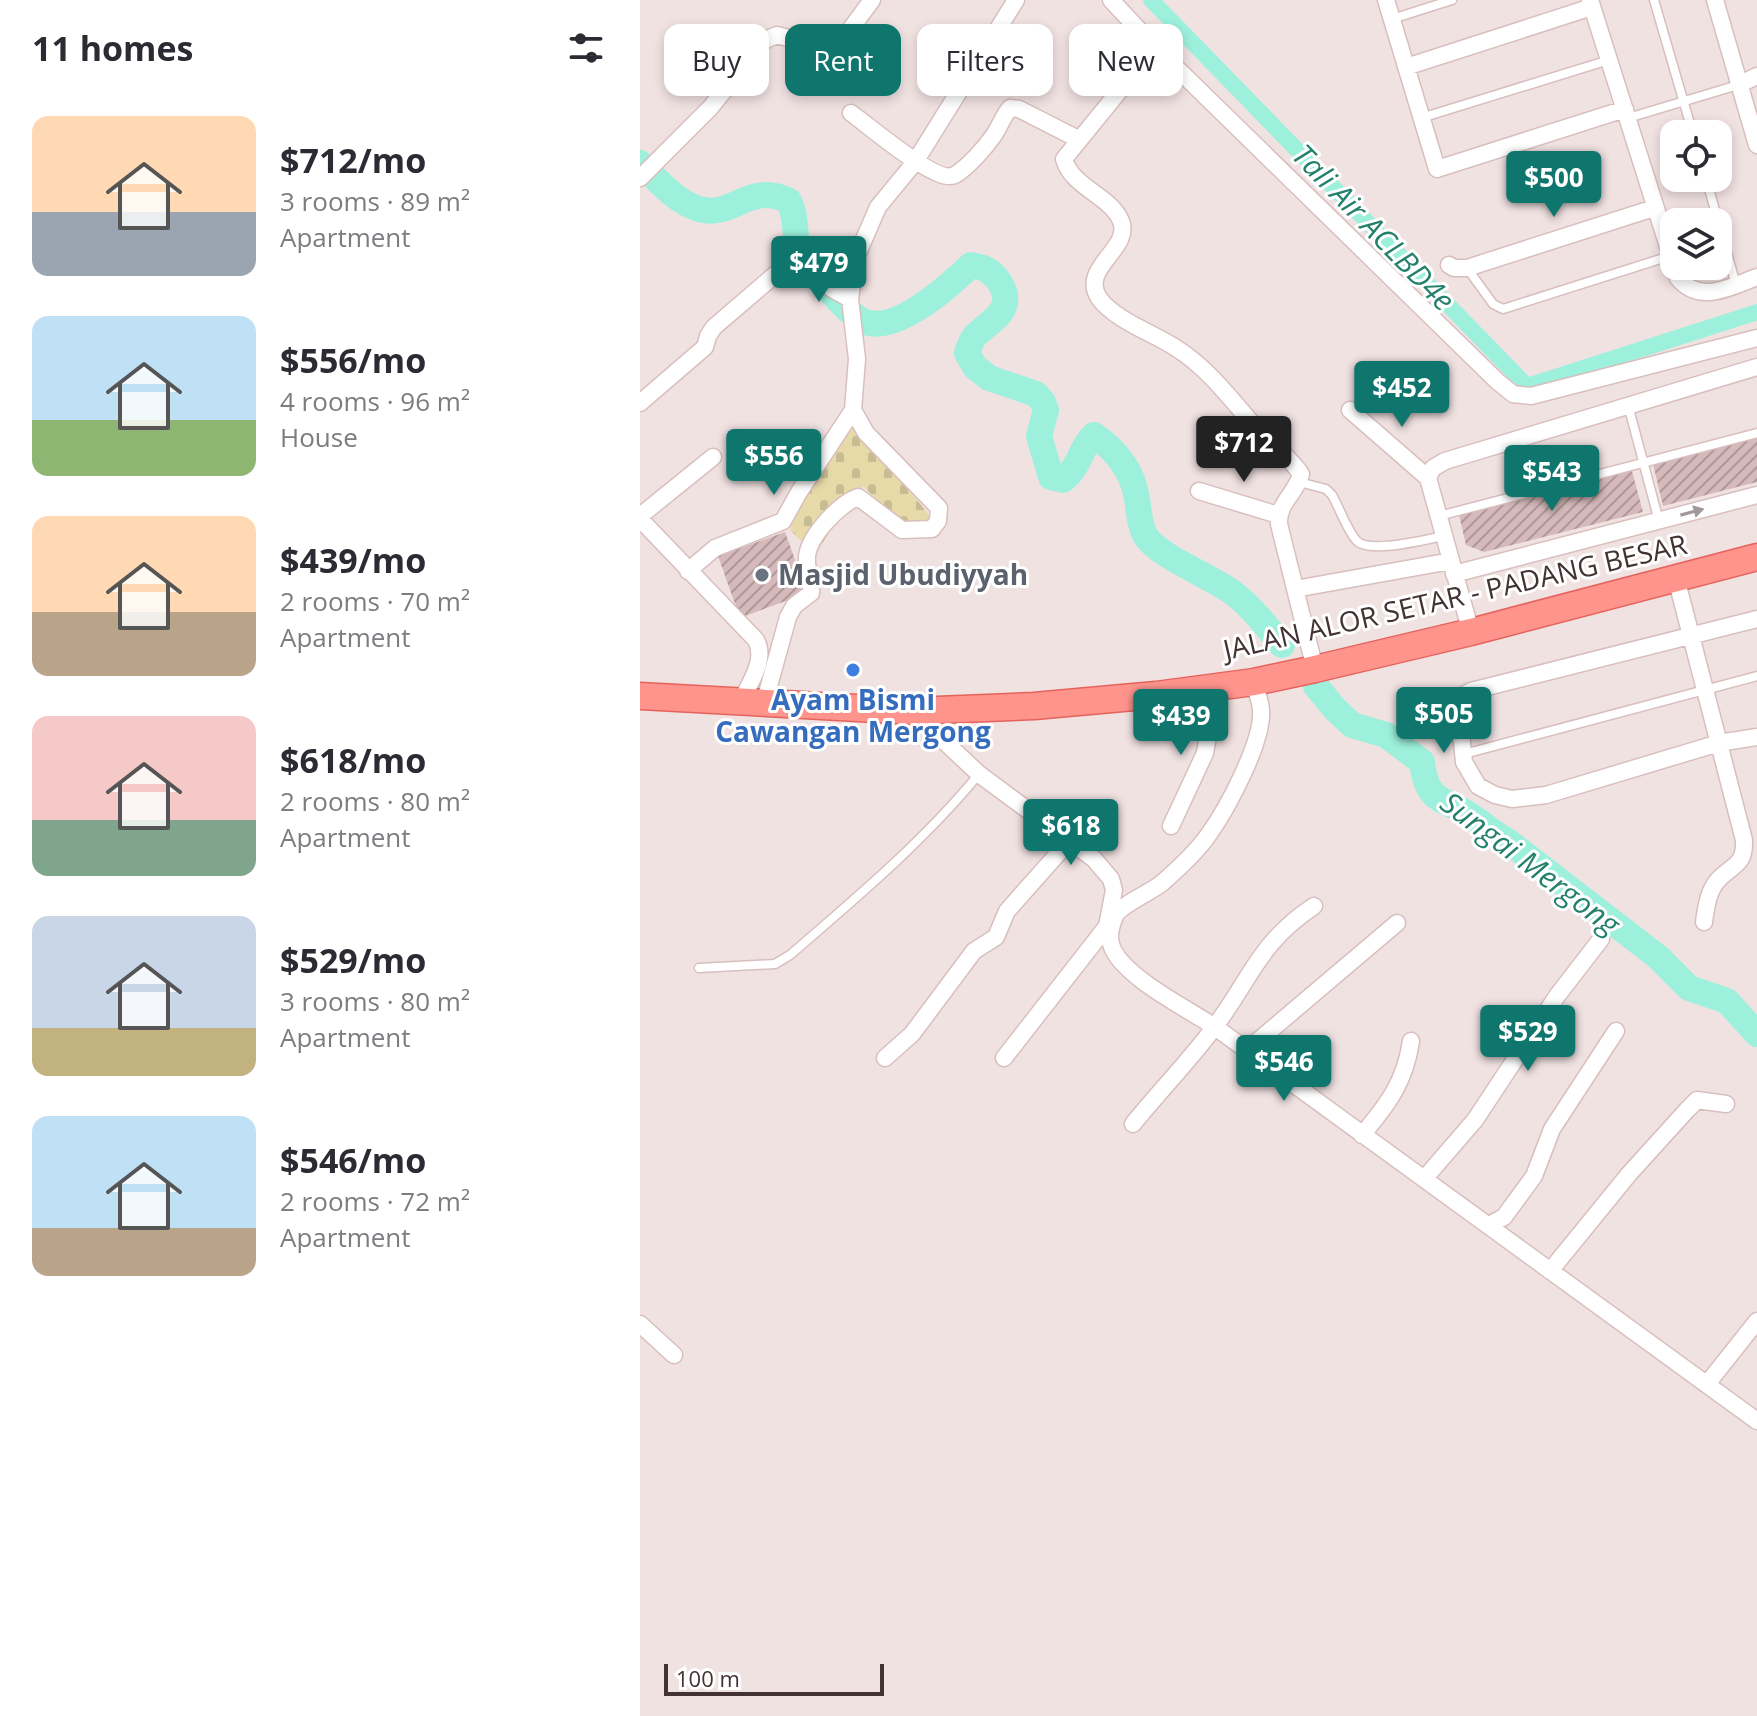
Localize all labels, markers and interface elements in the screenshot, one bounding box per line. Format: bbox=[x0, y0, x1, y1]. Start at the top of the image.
chip: Buy bbox=[664, 24, 769, 96]
chip: Rent bbox=[785, 24, 901, 96]
chip: Filters bbox=[917, 24, 1053, 96]
chip: New bbox=[1069, 24, 1183, 96]
text: 11 homes bbox=[32, 25, 193, 71]
icon: filters bbox=[564, 26, 608, 70]
map controls bbox=[1660, 120, 1732, 280]
button: locate bbox=[1660, 120, 1732, 192]
water label: Tali Air ACLBD4e bbox=[1284, 135, 1464, 319]
text: $712/mo bbox=[280, 137, 426, 183]
icon: home bbox=[96, 148, 192, 244]
pin: $500 bbox=[1507, 151, 1601, 219]
text: $500 bbox=[1524, 159, 1584, 195]
text: 3 rooms · 89 m² bbox=[280, 183, 470, 219]
button: layers bbox=[1660, 208, 1732, 280]
text: Apartment bbox=[280, 219, 411, 255]
pin: $479 bbox=[772, 236, 866, 304]
text: $479 bbox=[789, 244, 849, 280]
text: $556/mo bbox=[280, 337, 426, 383]
icon: home bbox=[96, 348, 192, 444]
pin: $452 bbox=[1355, 361, 1449, 429]
text: $452 bbox=[1372, 369, 1432, 405]
text: 4 rooms · 96 m² bbox=[280, 383, 470, 419]
pin: $712 bbox=[1197, 416, 1291, 484]
text: House bbox=[280, 419, 358, 455]
text: $712 bbox=[1214, 424, 1274, 460]
pin: $556 bbox=[727, 429, 821, 497]
text: $556 bbox=[744, 437, 804, 473]
pin: $543 bbox=[1505, 445, 1599, 513]
text: $543 bbox=[1522, 453, 1582, 489]
one-way arrow bbox=[1681, 505, 1705, 518]
street label: JALAN ALOR SETAR - PADANG BESAR bbox=[1216, 524, 1690, 669]
text: $439/mo bbox=[280, 537, 426, 583]
icon: home bbox=[96, 548, 192, 644]
place label: Masjid Ubudiyyah bbox=[778, 555, 1028, 593]
marker: Masjid Ubudiyyah bbox=[753, 566, 771, 584]
text: 2 rooms · 70 m² bbox=[280, 583, 470, 619]
text: Apartment bbox=[280, 619, 411, 655]
marker: Ayam Bismi Cawangan Mergong bbox=[844, 661, 862, 679]
place label: Ayam Bismi Cawangan Mergong bbox=[715, 680, 991, 750]
pin: $505 bbox=[1397, 687, 1491, 755]
pin: $439 bbox=[1134, 689, 1228, 757]
text: $505 bbox=[1414, 695, 1474, 731]
text: $439 bbox=[1151, 697, 1211, 733]
text: $618/mo bbox=[280, 737, 426, 783]
icon: home bbox=[96, 748, 192, 844]
water label: Sungai Mergong bbox=[1433, 782, 1630, 945]
text: 2 rooms · 80 m² bbox=[280, 783, 470, 819]
pin: $618 bbox=[1024, 799, 1118, 867]
text: $618 bbox=[1041, 807, 1101, 843]
text: Apartment bbox=[280, 819, 411, 855]
text: $529/mo bbox=[280, 937, 426, 983]
icon: home bbox=[96, 948, 192, 1044]
text: 3 rooms · 80 m² bbox=[280, 983, 470, 1019]
pin: $529 bbox=[1481, 1005, 1575, 1073]
text: $529 bbox=[1498, 1013, 1558, 1049]
text: Apartment bbox=[280, 1019, 411, 1055]
pin: $546 bbox=[1237, 1035, 1331, 1103]
text: $546 bbox=[1254, 1043, 1314, 1079]
text: $546/mo bbox=[280, 1137, 426, 1183]
icon: home bbox=[96, 1148, 192, 1244]
text: 2 rooms · 72 m² bbox=[280, 1183, 470, 1219]
text: Apartment bbox=[280, 1219, 411, 1255]
scale bar bbox=[664, 1660, 884, 1696]
text: 100 m bbox=[676, 1663, 740, 1693]

